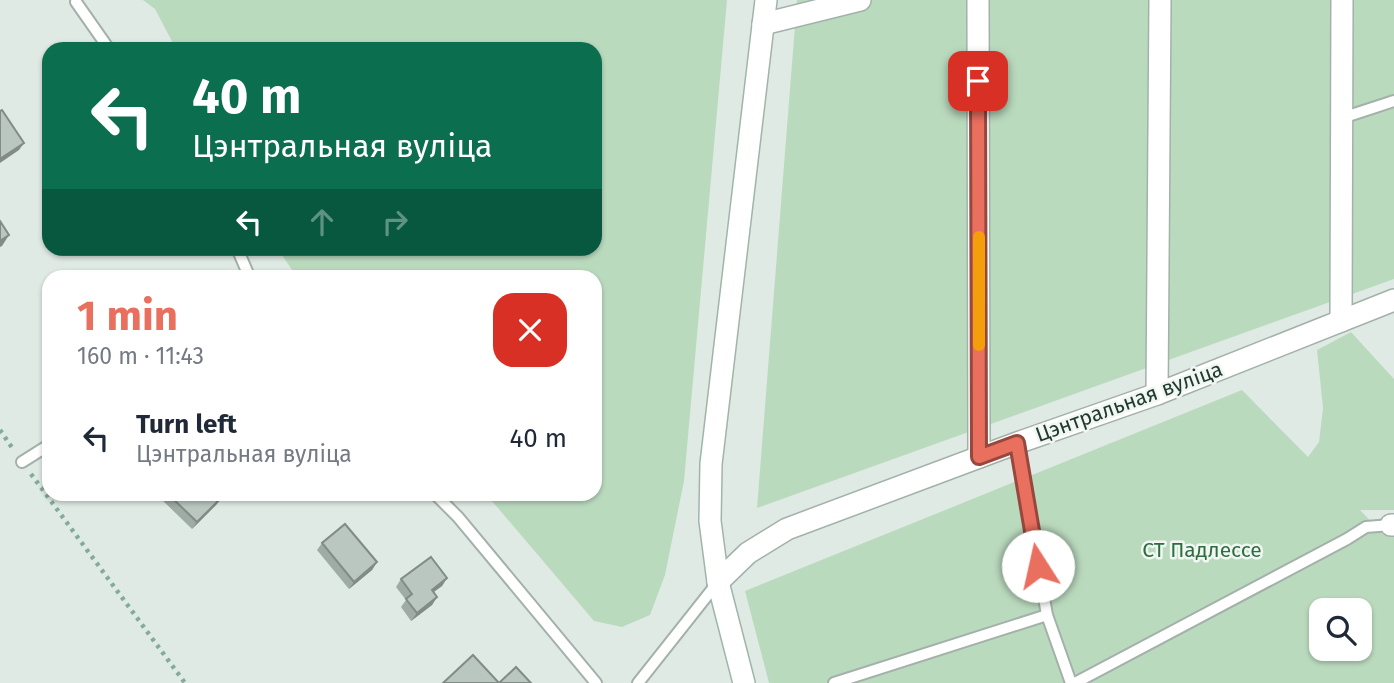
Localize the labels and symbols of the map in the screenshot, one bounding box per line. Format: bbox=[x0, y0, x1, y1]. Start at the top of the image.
pin bbox=[948, 51, 1008, 111]
street label: Цэнтральная вуліца bbox=[1032, 356, 1226, 448]
position arrow bbox=[1001, 529, 1075, 603]
park label: СТ Падлессе bbox=[1142, 537, 1262, 563]

